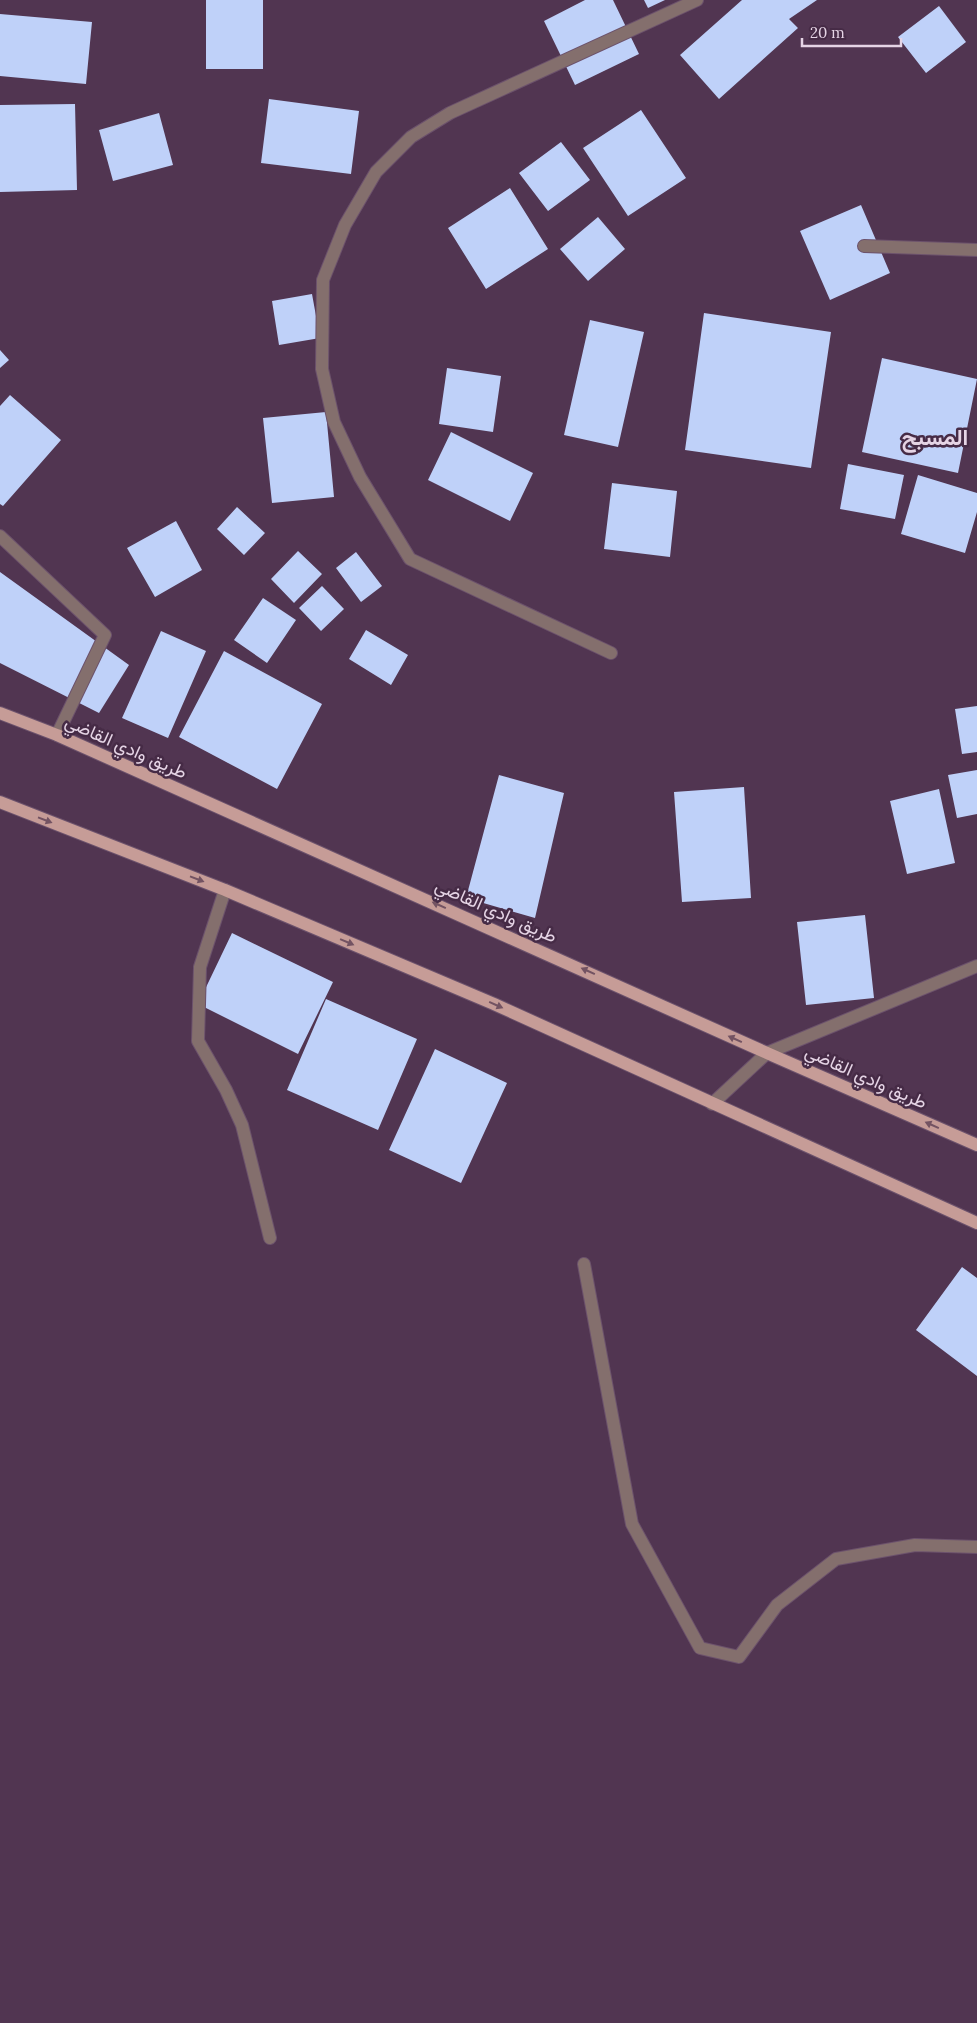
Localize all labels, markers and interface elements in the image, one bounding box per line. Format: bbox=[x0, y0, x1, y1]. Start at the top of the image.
scale bar bbox=[802, 15, 901, 47]
text: 20 m bbox=[810, 23, 845, 42]
district label: المسبح bbox=[902, 423, 968, 453]
street label: طريق وادي القاضي bbox=[60, 709, 191, 787]
one-way arrow bbox=[38, 817, 53, 824]
street label: طريق وادي القاضي bbox=[430, 873, 561, 951]
one-way arrow bbox=[190, 875, 205, 883]
one-way arrow bbox=[432, 900, 446, 908]
one-way arrow bbox=[340, 938, 354, 946]
one-way arrow bbox=[581, 967, 595, 975]
one-way arrow bbox=[489, 1002, 503, 1010]
one-way arrow bbox=[728, 1034, 743, 1043]
street label: طريق وادي القاضي bbox=[800, 1039, 931, 1117]
one-way arrow bbox=[925, 1121, 939, 1129]

